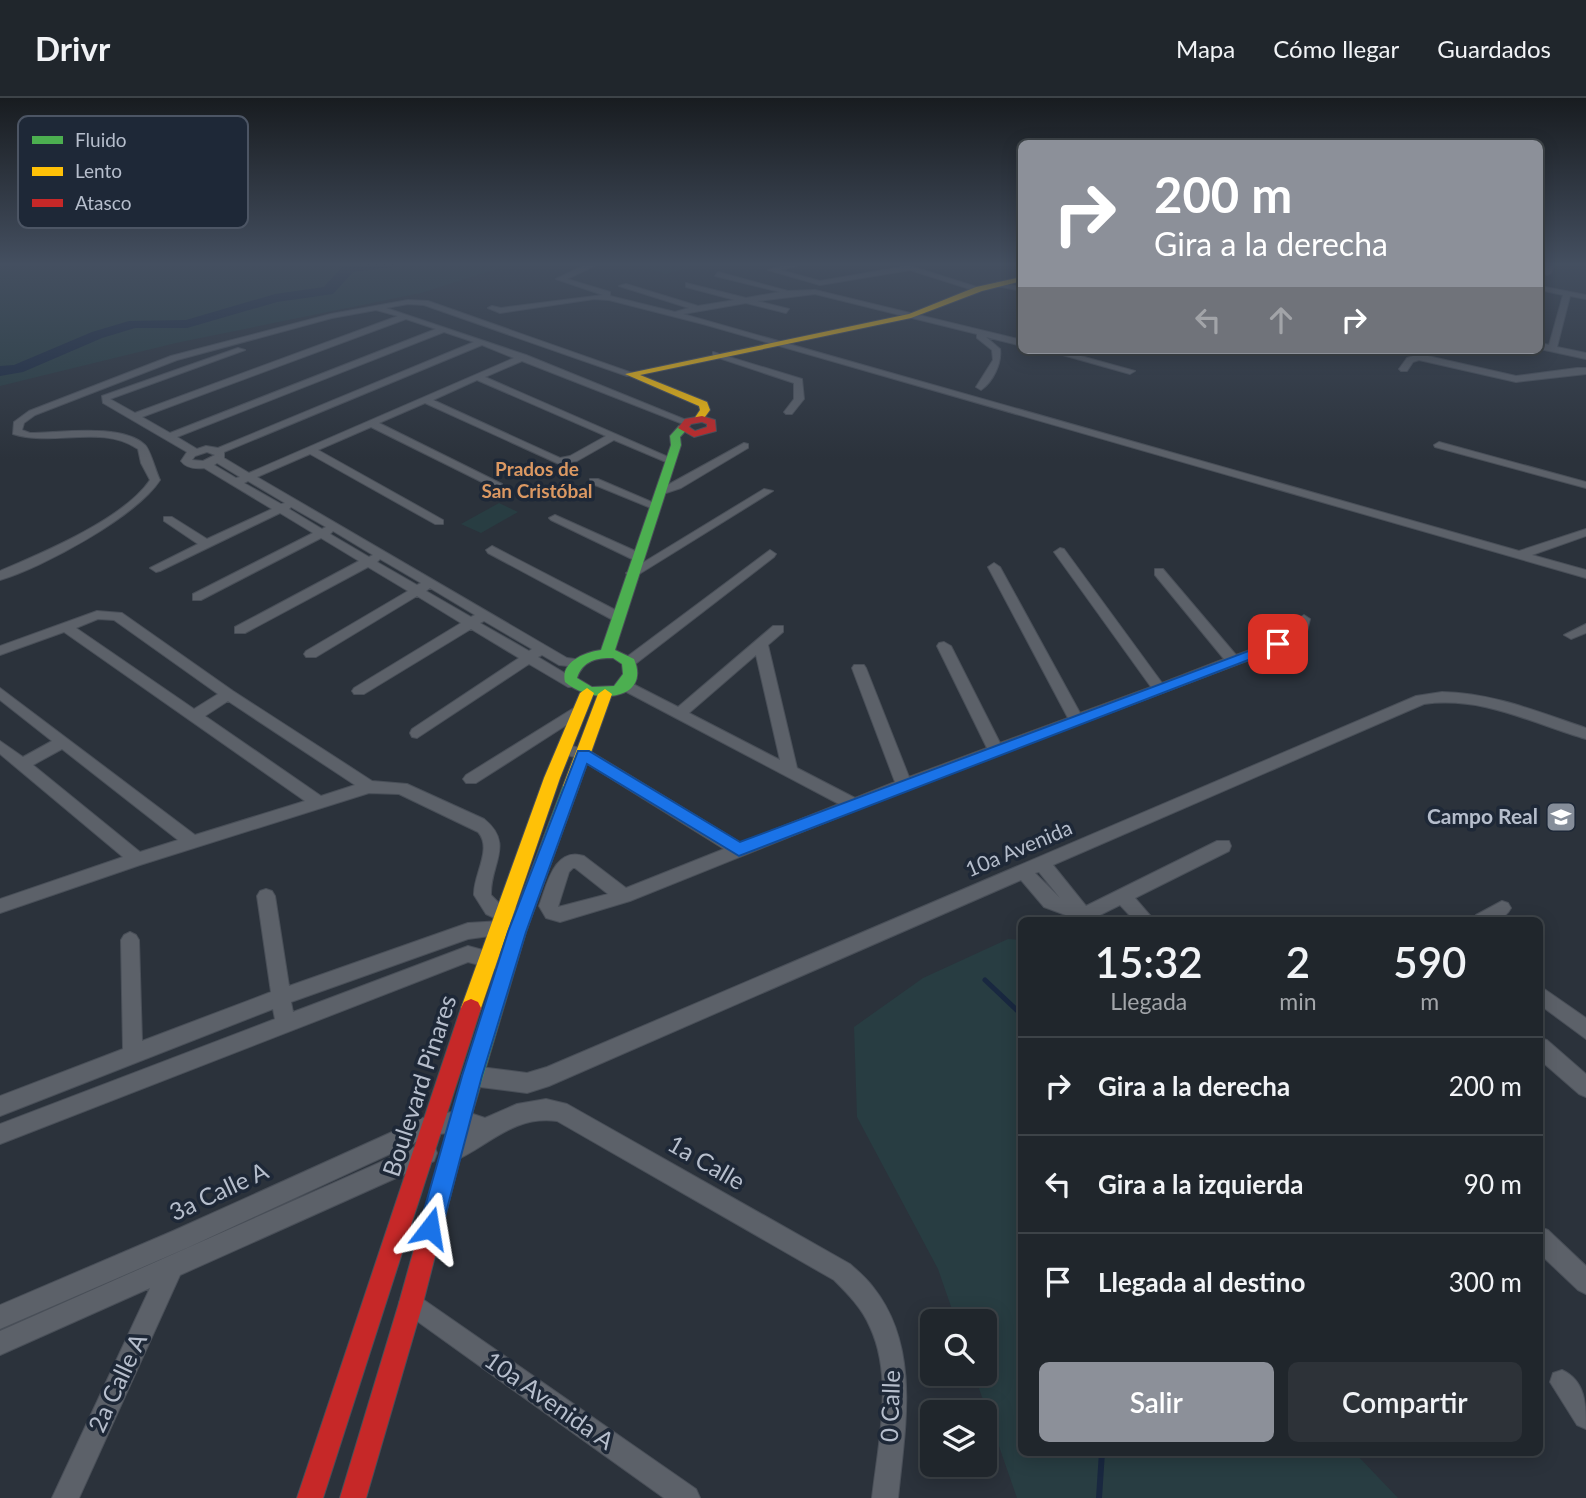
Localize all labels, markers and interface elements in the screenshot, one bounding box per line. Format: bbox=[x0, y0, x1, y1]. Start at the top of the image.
text: Drivr bbox=[35, 28, 110, 68]
text: Mapa bbox=[1176, 34, 1235, 63]
text: Cómo llegar bbox=[1273, 34, 1399, 63]
text: Guardados bbox=[1437, 34, 1551, 63]
legend bbox=[18, 116, 248, 228]
text: Fluido bbox=[75, 128, 127, 151]
text: Lento bbox=[75, 159, 122, 182]
text: 200 m bbox=[1154, 165, 1292, 223]
icon: right bbox=[1039, 168, 1130, 259]
text: Atasco bbox=[75, 191, 131, 214]
text: Gira a la derecha bbox=[1154, 224, 1388, 263]
icon: left bbox=[1189, 301, 1227, 339]
icon: ahead bbox=[1262, 301, 1300, 339]
icon: right bbox=[1335, 301, 1373, 339]
district label: Prados de San Cristóbal bbox=[481, 457, 593, 502]
pin bbox=[1248, 614, 1308, 674]
icon: arrive bbox=[1259, 625, 1297, 663]
school or university icon: Campo Real bbox=[1544, 800, 1578, 834]
place label: Campo Real bbox=[1427, 803, 1538, 828]
street label: 10a Avenida bbox=[961, 814, 1076, 881]
text: 15:32 bbox=[1095, 937, 1203, 987]
text: 2 bbox=[1286, 937, 1310, 987]
text: 590 bbox=[1393, 937, 1466, 987]
text: Llegada bbox=[1110, 987, 1187, 1015]
text: min bbox=[1279, 987, 1317, 1015]
text: m bbox=[1420, 987, 1439, 1015]
street label: Boulevard Pinares bbox=[376, 991, 462, 1180]
icon: right bbox=[1039, 1067, 1077, 1105]
text: Gira a la derecha bbox=[1098, 1070, 1290, 1102]
text: 200 m bbox=[1449, 1070, 1522, 1102]
street label: 1a Calle bbox=[663, 1128, 750, 1195]
street label: 3a Calle A bbox=[164, 1155, 273, 1226]
icon: left bbox=[1039, 1165, 1077, 1203]
text: Gira a la izquierda bbox=[1098, 1168, 1304, 1200]
text: 90 m bbox=[1464, 1168, 1522, 1200]
position arrow bbox=[393, 1191, 467, 1265]
icon: arrive bbox=[1039, 1263, 1077, 1301]
text: Llegada al destino bbox=[1098, 1266, 1305, 1298]
text: 300 m bbox=[1449, 1266, 1522, 1298]
map controls bbox=[920, 1309, 997, 1477]
button: search bbox=[920, 1309, 997, 1386]
street label: 2a Calle A bbox=[81, 1328, 152, 1436]
street label: 10a Avenida A bbox=[480, 1345, 621, 1455]
button: Salir bbox=[1039, 1362, 1274, 1442]
button: Compartir bbox=[1288, 1362, 1522, 1442]
street label: 0 Calle bbox=[874, 1369, 905, 1442]
button: layers bbox=[920, 1400, 997, 1477]

